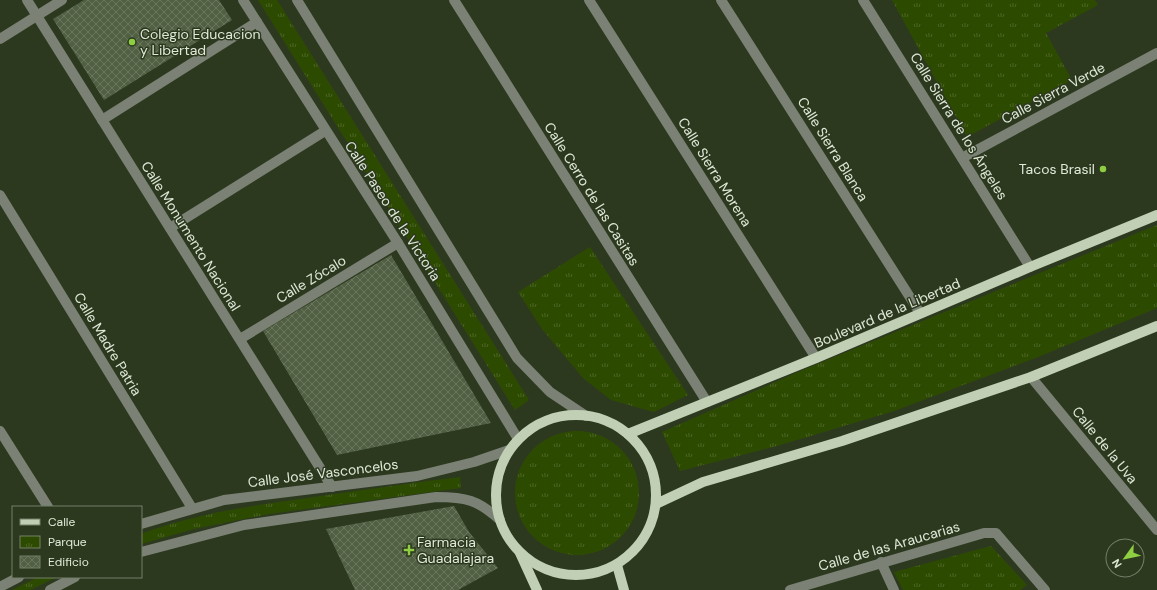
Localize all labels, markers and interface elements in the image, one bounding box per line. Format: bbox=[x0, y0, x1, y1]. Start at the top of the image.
place label: Colegio Educacion y Libertad bbox=[140, 25, 261, 59]
marker: Colegio Educacion y Libertad bbox=[127, 37, 137, 47]
street label: Calle Sierra de los Ángeles bbox=[906, 49, 1012, 203]
street label: Calle Sierra Verde bbox=[998, 58, 1108, 128]
street label: Calle Sierra Blanca bbox=[794, 94, 872, 204]
street label: Calle Sierra Morena bbox=[674, 114, 756, 230]
street label: Calle Cerro de las Casitas bbox=[540, 119, 644, 269]
street label: Calle Paseo de la Victoria bbox=[341, 138, 445, 284]
street label: Calle Monumento Nacional bbox=[137, 158, 245, 314]
place label: Tacos Brasil bbox=[1019, 160, 1095, 178]
marker: Tacos Brasil bbox=[1098, 164, 1108, 174]
street label: Calle Zócalo bbox=[273, 251, 349, 307]
street label: Boulevard de la Libertad bbox=[811, 274, 963, 352]
street label: Calle Madre Patria bbox=[70, 289, 146, 399]
street label: Calle de la Uva bbox=[1068, 403, 1142, 487]
street label: Calle José Vasconcelos bbox=[247, 455, 399, 491]
legend bbox=[12, 506, 142, 578]
text: Calle bbox=[48, 514, 75, 530]
street label: Calle de las Araucarias bbox=[816, 517, 962, 575]
place label: Farmacia Guadalajara bbox=[417, 533, 494, 567]
text: Parque bbox=[48, 534, 87, 550]
north arrow bbox=[1105, 538, 1145, 578]
marker: Farmacia Guadalajara bbox=[404, 545, 414, 555]
text: Edificio bbox=[48, 554, 89, 570]
text: N bbox=[1109, 556, 1125, 571]

